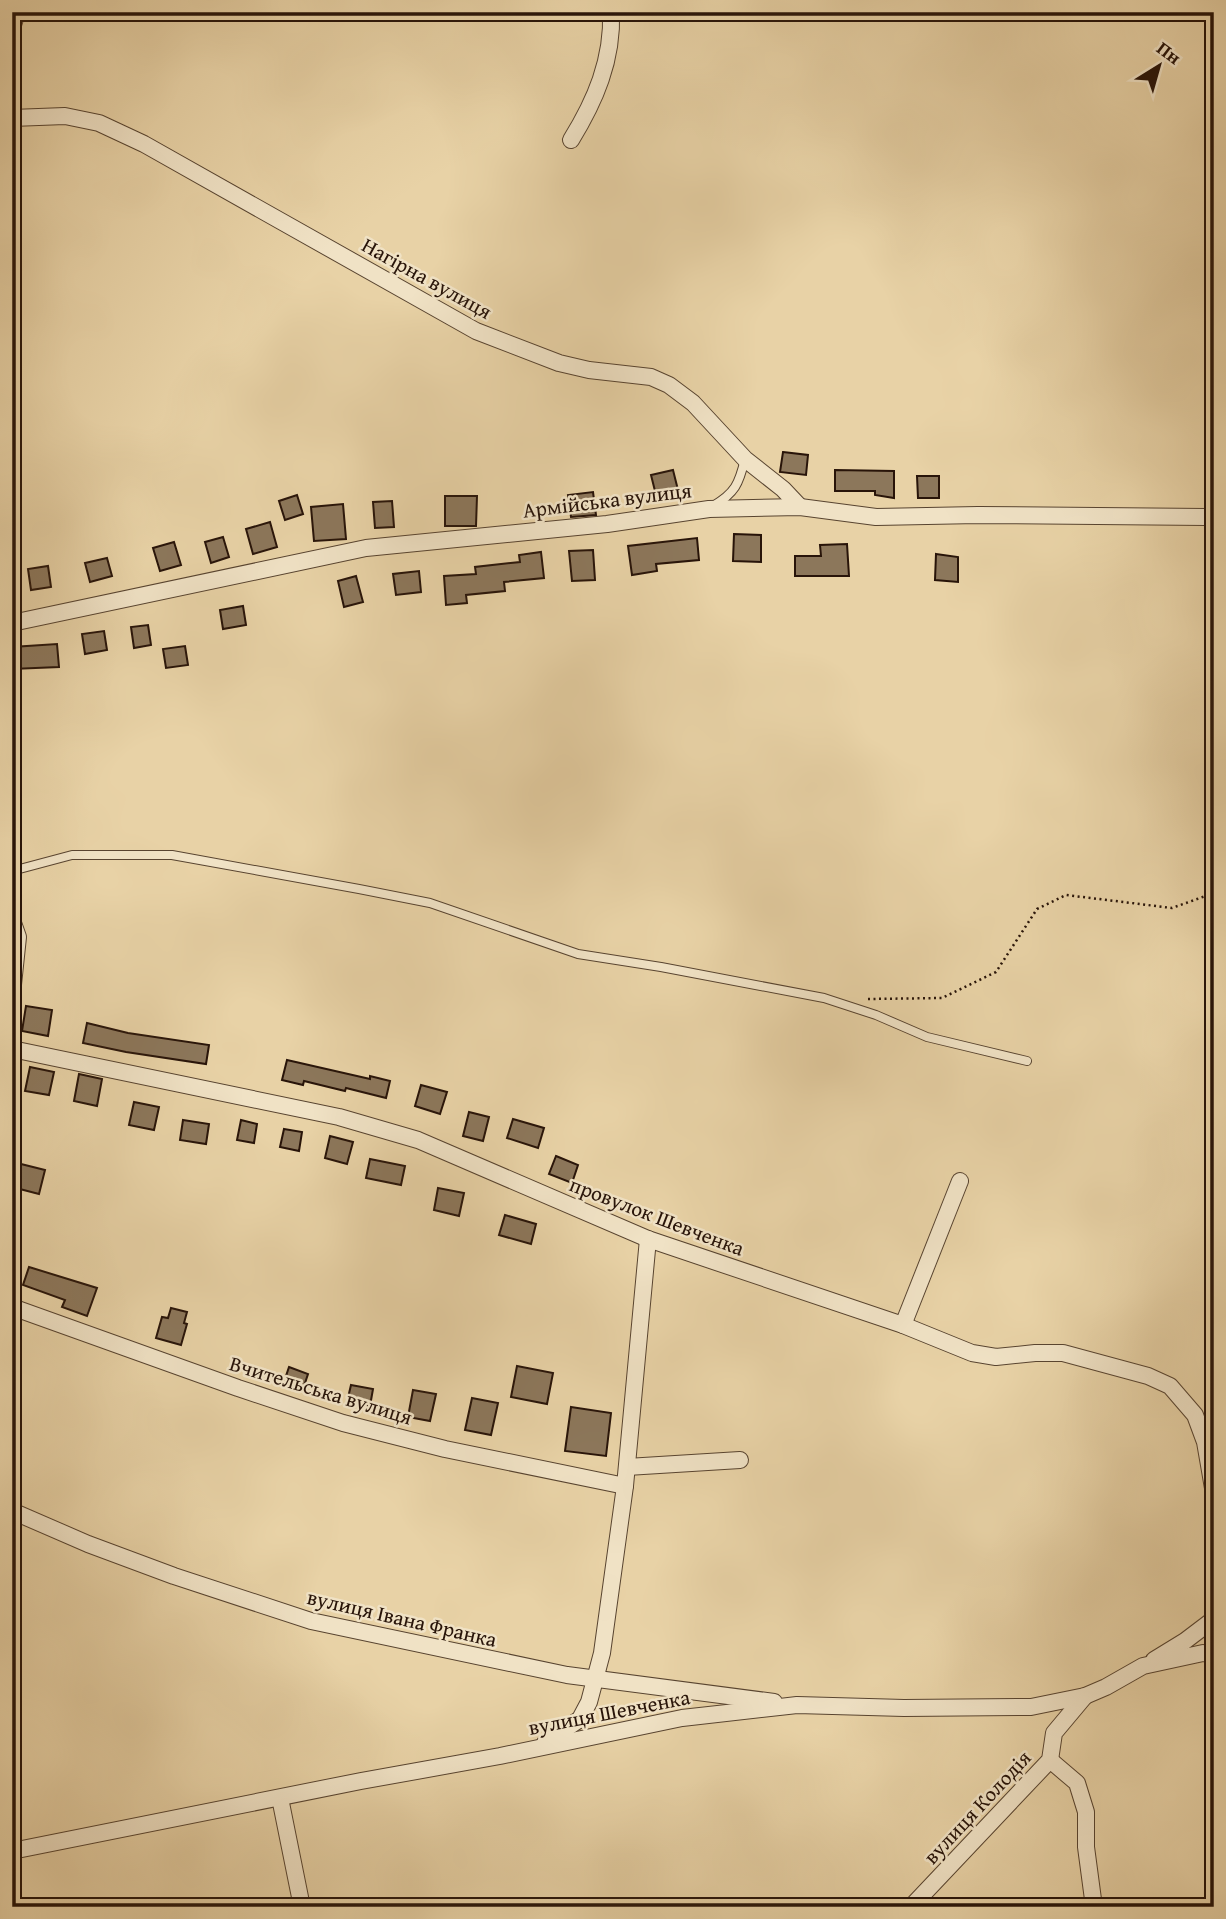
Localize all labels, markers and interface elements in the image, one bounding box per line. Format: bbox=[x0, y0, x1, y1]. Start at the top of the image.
north arrow bbox=[1124, 32, 1194, 102]
text: Пн bbox=[1151, 34, 1188, 71]
street label: Нагірна вулиця bbox=[356, 229, 498, 327]
street label: Армійська вулиця bbox=[521, 474, 694, 526]
street label: провулок Шевченка bbox=[565, 1168, 749, 1264]
street label: Вчительська вулиця bbox=[226, 1347, 416, 1433]
street label: вулиця Івана Франка bbox=[304, 1581, 500, 1655]
street label: вулиця Шевченка bbox=[525, 1681, 693, 1743]
street label: вулиця Колодія bbox=[916, 1743, 1038, 1871]

